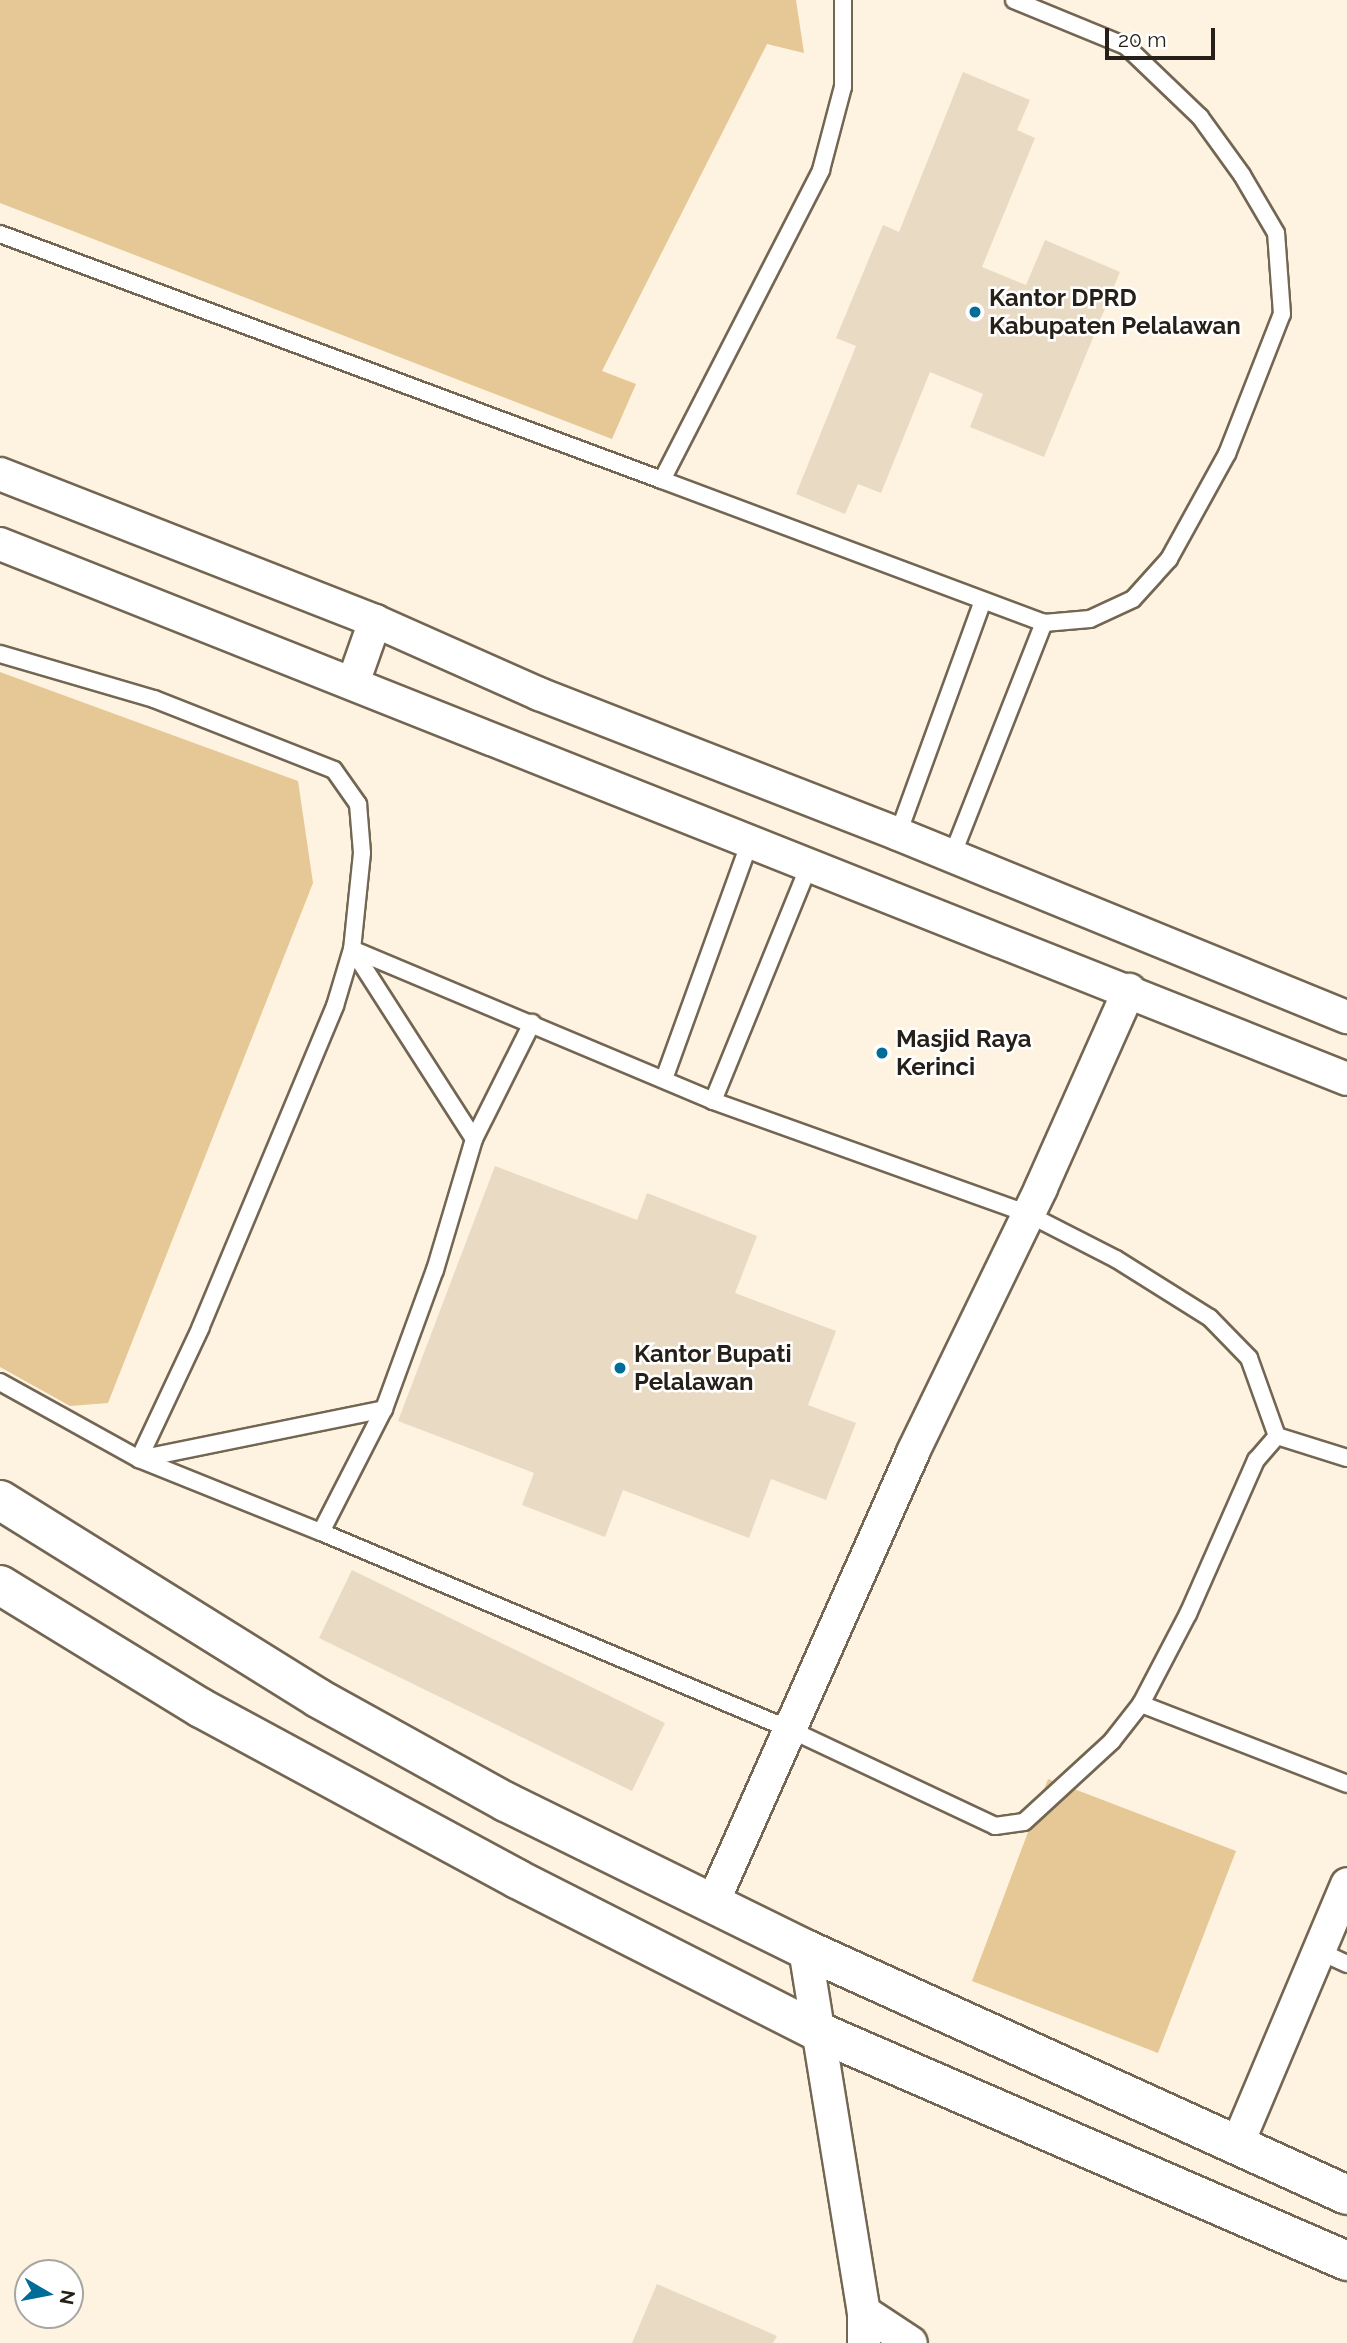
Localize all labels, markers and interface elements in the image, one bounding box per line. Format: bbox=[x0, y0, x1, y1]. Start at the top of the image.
scale bar bbox=[1109, 14, 1219, 58]
text: 20 m bbox=[1118, 27, 1166, 52]
place label: Kantor DPRD Kabupaten Pelalawan bbox=[989, 284, 1241, 340]
marker: Kantor DPRD Kabupaten Pelalawan bbox=[967, 304, 983, 320]
place label: Masjid Raya Kerinci bbox=[896, 1025, 1032, 1081]
marker: Masjid Raya Kerinci bbox=[874, 1045, 890, 1061]
place label: Kantor Bupati Pelalawan bbox=[634, 1340, 792, 1396]
marker: Kantor Bupati Pelalawan bbox=[612, 1360, 628, 1376]
north arrow bbox=[14, 2259, 84, 2329]
text: N bbox=[56, 2288, 80, 2306]

